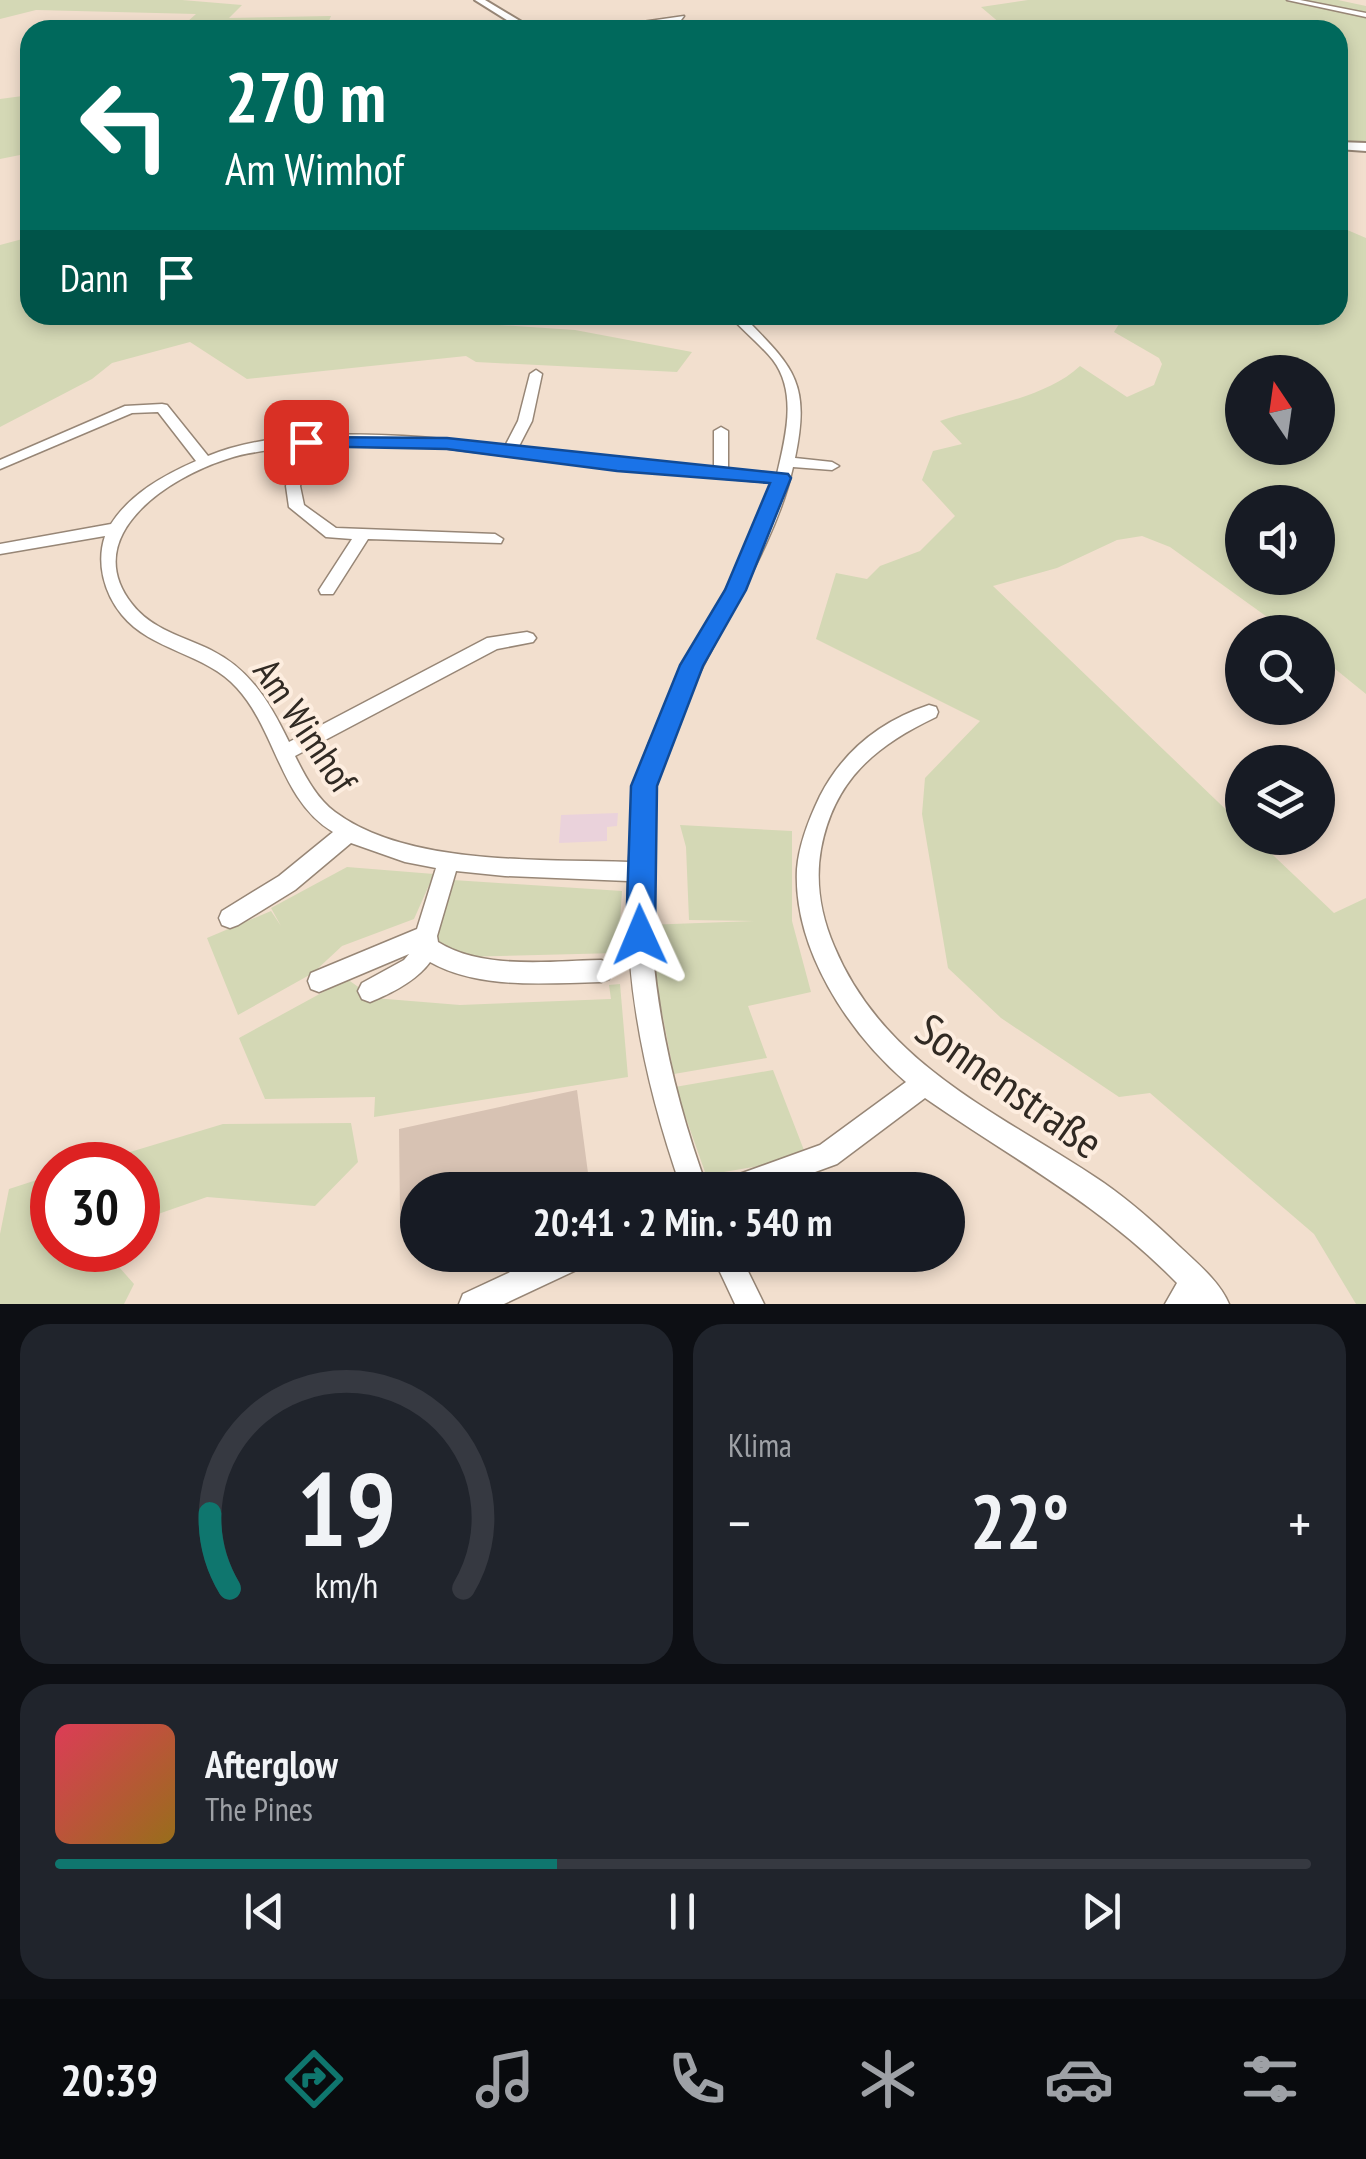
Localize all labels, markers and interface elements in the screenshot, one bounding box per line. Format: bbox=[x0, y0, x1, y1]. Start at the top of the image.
text: 270 m bbox=[225, 51, 386, 141]
icon: left bbox=[60, 60, 190, 190]
text: Am Wimhof bbox=[225, 139, 404, 197]
icon: arrive bbox=[149, 250, 204, 305]
text: Dann bbox=[60, 253, 129, 302]
north arrow bbox=[1225, 355, 1335, 465]
map controls bbox=[1225, 355, 1335, 855]
pin bbox=[264, 400, 349, 485]
icon: arrive bbox=[279, 415, 334, 470]
button: sound bbox=[1225, 485, 1335, 595]
button: search bbox=[1225, 615, 1335, 725]
street label: Am Wimhof bbox=[243, 649, 369, 802]
button: layers bbox=[1225, 745, 1335, 855]
position arrow bbox=[588, 883, 692, 987]
street label: Sonnenstraße bbox=[905, 1000, 1115, 1170]
speed limit sign: 30 bbox=[30, 1142, 160, 1272]
text: 20:41 · 2 Min. · 540 m bbox=[533, 1197, 832, 1246]
text: Klima bbox=[728, 1424, 792, 1466]
text: 19 bbox=[297, 1440, 396, 1575]
text: 22° bbox=[970, 1473, 1069, 1570]
text: − bbox=[728, 1487, 751, 1558]
text: + bbox=[1288, 1487, 1311, 1558]
text: km/h bbox=[315, 1562, 378, 1608]
text: Afterglow bbox=[205, 1739, 338, 1788]
text: The Pines bbox=[205, 1788, 313, 1830]
icon: previous bbox=[237, 1884, 292, 1939]
icon: pause bbox=[655, 1884, 710, 1939]
icon: next bbox=[1074, 1884, 1129, 1939]
icon: directions bbox=[279, 2044, 349, 2114]
icon: music bbox=[470, 2044, 540, 2114]
icon: phone bbox=[662, 2044, 732, 2114]
icon: climate bbox=[853, 2044, 923, 2114]
icon: car bbox=[1044, 2044, 1114, 2114]
icon: filters bbox=[1235, 2044, 1305, 2114]
text: 20:39 bbox=[61, 2050, 158, 2108]

